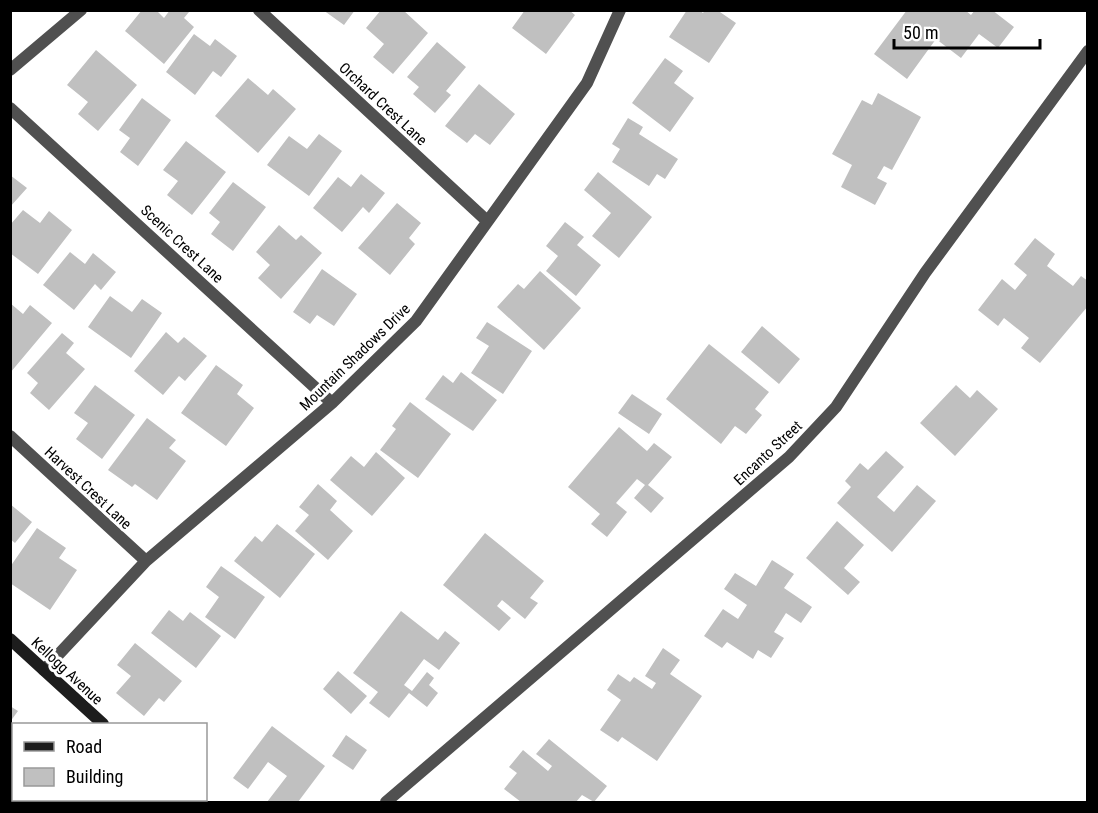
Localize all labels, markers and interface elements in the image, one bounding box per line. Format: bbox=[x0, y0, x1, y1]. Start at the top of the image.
scale bar bbox=[894, 12, 1040, 50]
text: 50 m bbox=[903, 22, 938, 43]
street label: Orchard Crest Lane bbox=[335, 59, 431, 149]
street label: Scenic Crest Lane bbox=[137, 201, 227, 287]
street label: Mountain Shadows Drive bbox=[296, 300, 414, 414]
street label: Encanto Street bbox=[730, 417, 806, 489]
street label: Harvest Crest Lane bbox=[41, 443, 135, 533]
street label: Kellogg Avenue bbox=[28, 633, 106, 709]
legend bbox=[12, 723, 207, 801]
text: Road bbox=[66, 736, 102, 757]
text: Building bbox=[66, 766, 123, 787]

